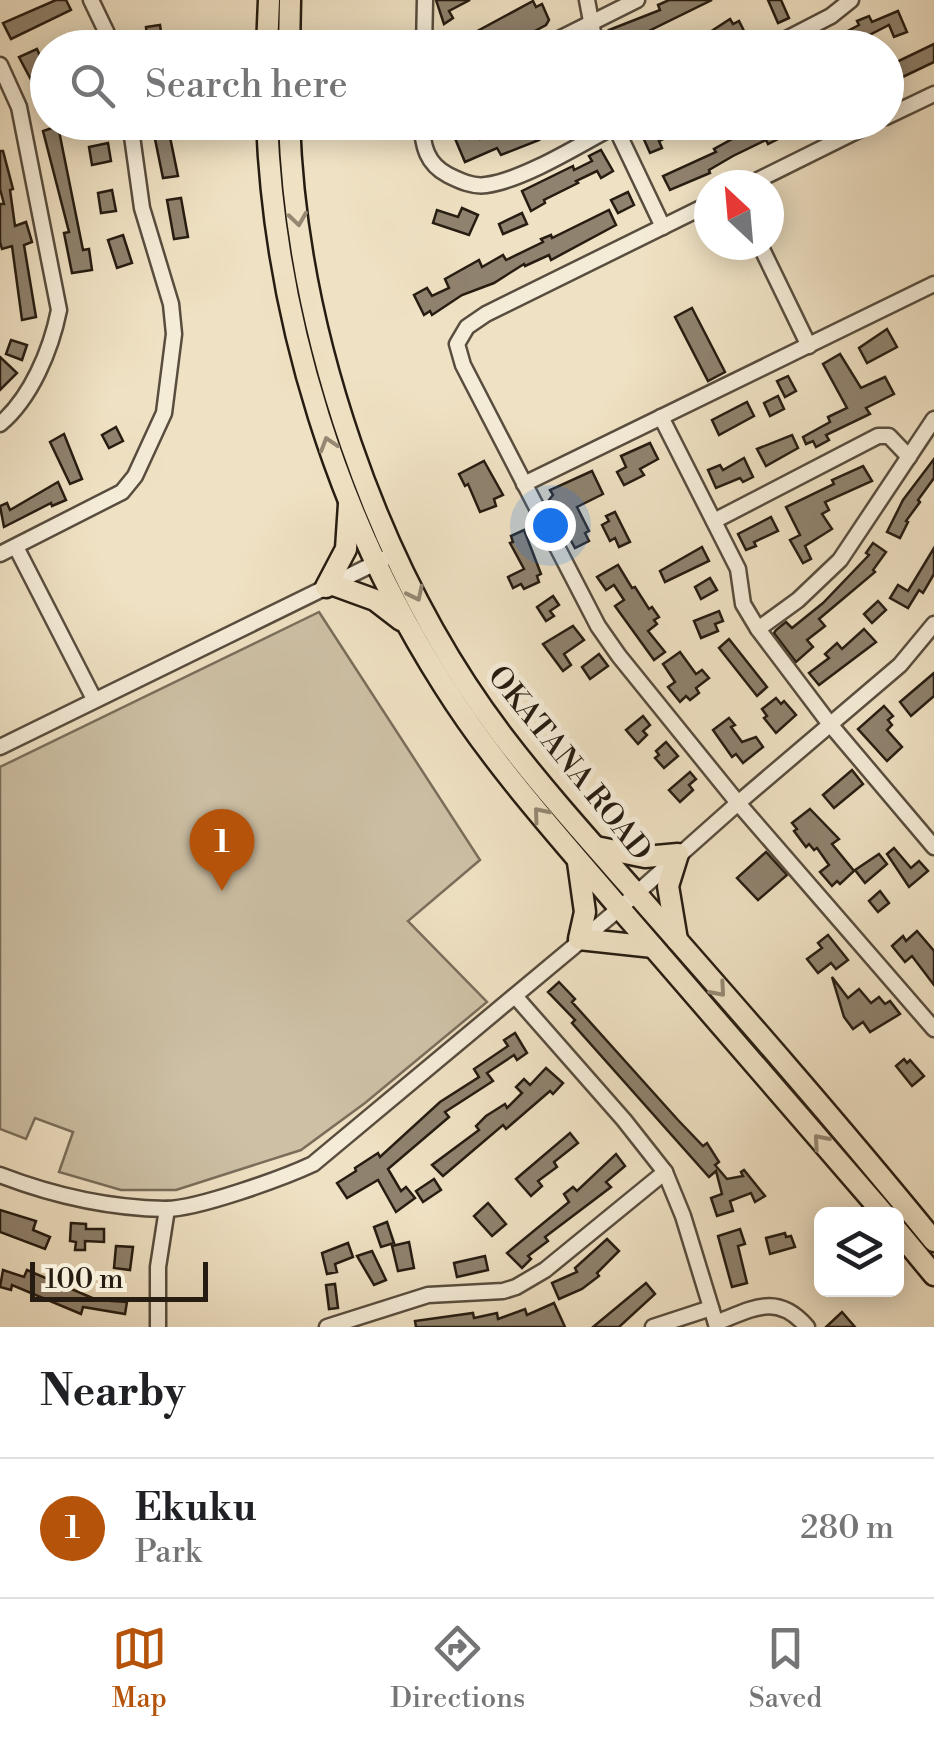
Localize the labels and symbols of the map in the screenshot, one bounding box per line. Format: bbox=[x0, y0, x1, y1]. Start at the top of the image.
north arrow bbox=[694, 170, 784, 260]
one-way arrow bbox=[287, 211, 308, 228]
one-way arrow bbox=[319, 436, 340, 453]
your location bbox=[525, 500, 576, 551]
one-way arrow bbox=[404, 584, 423, 602]
street label: OKATANA ROAD bbox=[479, 658, 660, 869]
pin: 1 bbox=[190, 808, 254, 891]
one-way arrow bbox=[534, 808, 552, 826]
one-way arrow bbox=[707, 979, 725, 997]
one-way arrow bbox=[814, 1134, 832, 1152]
scale bar bbox=[30, 1257, 208, 1302]

